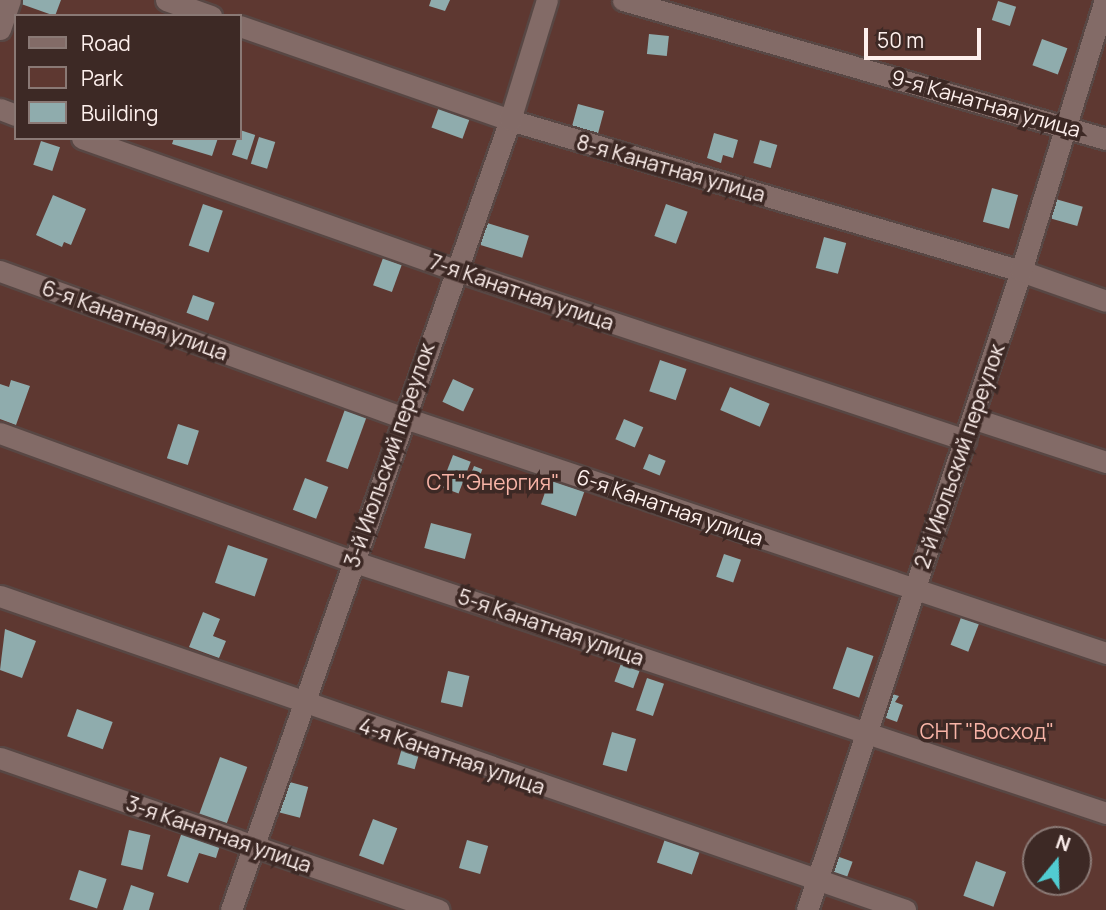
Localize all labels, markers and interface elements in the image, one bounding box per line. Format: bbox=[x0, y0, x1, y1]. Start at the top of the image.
legend bbox=[14, 14, 242, 140]
scale bar bbox=[868, 14, 985, 58]
text: 50 m bbox=[877, 26, 924, 54]
text: Road bbox=[81, 29, 131, 57]
text: Park bbox=[81, 64, 123, 92]
street label: 9-я Канатная улица bbox=[888, 64, 1084, 142]
text: Building bbox=[81, 99, 158, 127]
street label: 8-я Канатная улица bbox=[574, 129, 768, 207]
street label: 7-я Канатная улица bbox=[427, 249, 617, 335]
street label: 6-я Канатная улица bbox=[39, 275, 231, 365]
street label: 3-й Июльский переулок bbox=[339, 340, 439, 570]
street label: 2-й Июльский переулок bbox=[909, 340, 1009, 572]
street label: 6-я Канатная улица bbox=[573, 463, 767, 551]
park label: СТ "Энергия" bbox=[426, 469, 560, 495]
street label: 5-я Канатная улица bbox=[455, 583, 647, 671]
street label: 4-я Канатная улица bbox=[356, 712, 548, 800]
park label: СНТ "Восход" bbox=[919, 718, 1055, 744]
street label: 3-я Канатная улица bbox=[123, 790, 315, 878]
north arrow bbox=[1022, 826, 1092, 896]
text: N bbox=[1052, 829, 1074, 858]

